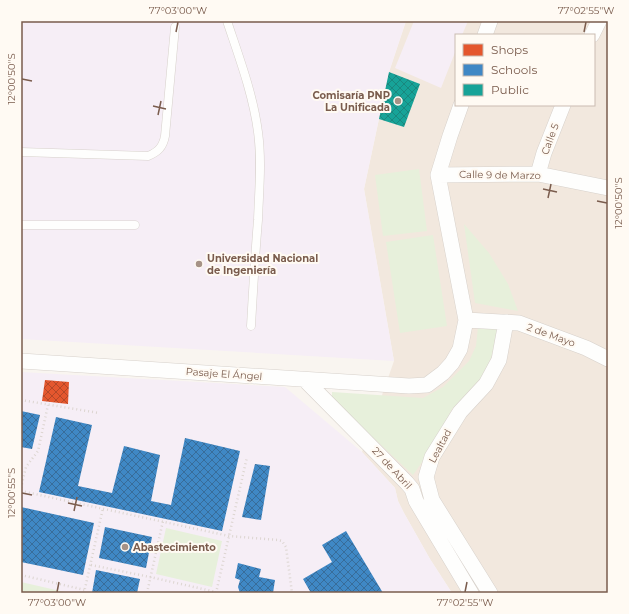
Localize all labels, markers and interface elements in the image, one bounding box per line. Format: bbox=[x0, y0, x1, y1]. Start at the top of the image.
text: 77°03'00"W bbox=[149, 4, 207, 17]
text: 77°02'55"W bbox=[558, 4, 614, 17]
legend bbox=[455, 34, 595, 106]
text: Shops bbox=[491, 42, 528, 57]
text: 12°00'50"S bbox=[5, 53, 18, 105]
text: Schools bbox=[491, 62, 537, 77]
text: Public bbox=[491, 82, 529, 97]
place label: Comisaría PNP La Unificada bbox=[313, 89, 390, 114]
marker: Comisaría PNP La Unificada bbox=[393, 96, 403, 106]
street label: Calle 5 bbox=[538, 121, 562, 157]
street label: Calle 9 de Marzo bbox=[459, 168, 541, 182]
text: 12°00'50"S bbox=[612, 177, 625, 229]
place label: Universidad Nacional de Ingeniería bbox=[207, 252, 318, 277]
marker: Universidad Nacional de Ingeniería bbox=[194, 259, 204, 269]
street label: 2 de Mayo bbox=[525, 320, 577, 350]
street label: Pasaje El Ángel bbox=[185, 365, 263, 383]
street label: Lealtad bbox=[426, 427, 454, 465]
street label: 27 de Abril bbox=[369, 444, 415, 492]
text: 12°00'55"S bbox=[5, 468, 18, 518]
place label: Abastecimiento bbox=[132, 541, 216, 554]
marker: Abastecimiento bbox=[120, 542, 130, 552]
text: 77°03'00"W bbox=[28, 596, 86, 609]
text: 77°02'55"W bbox=[437, 596, 493, 609]

